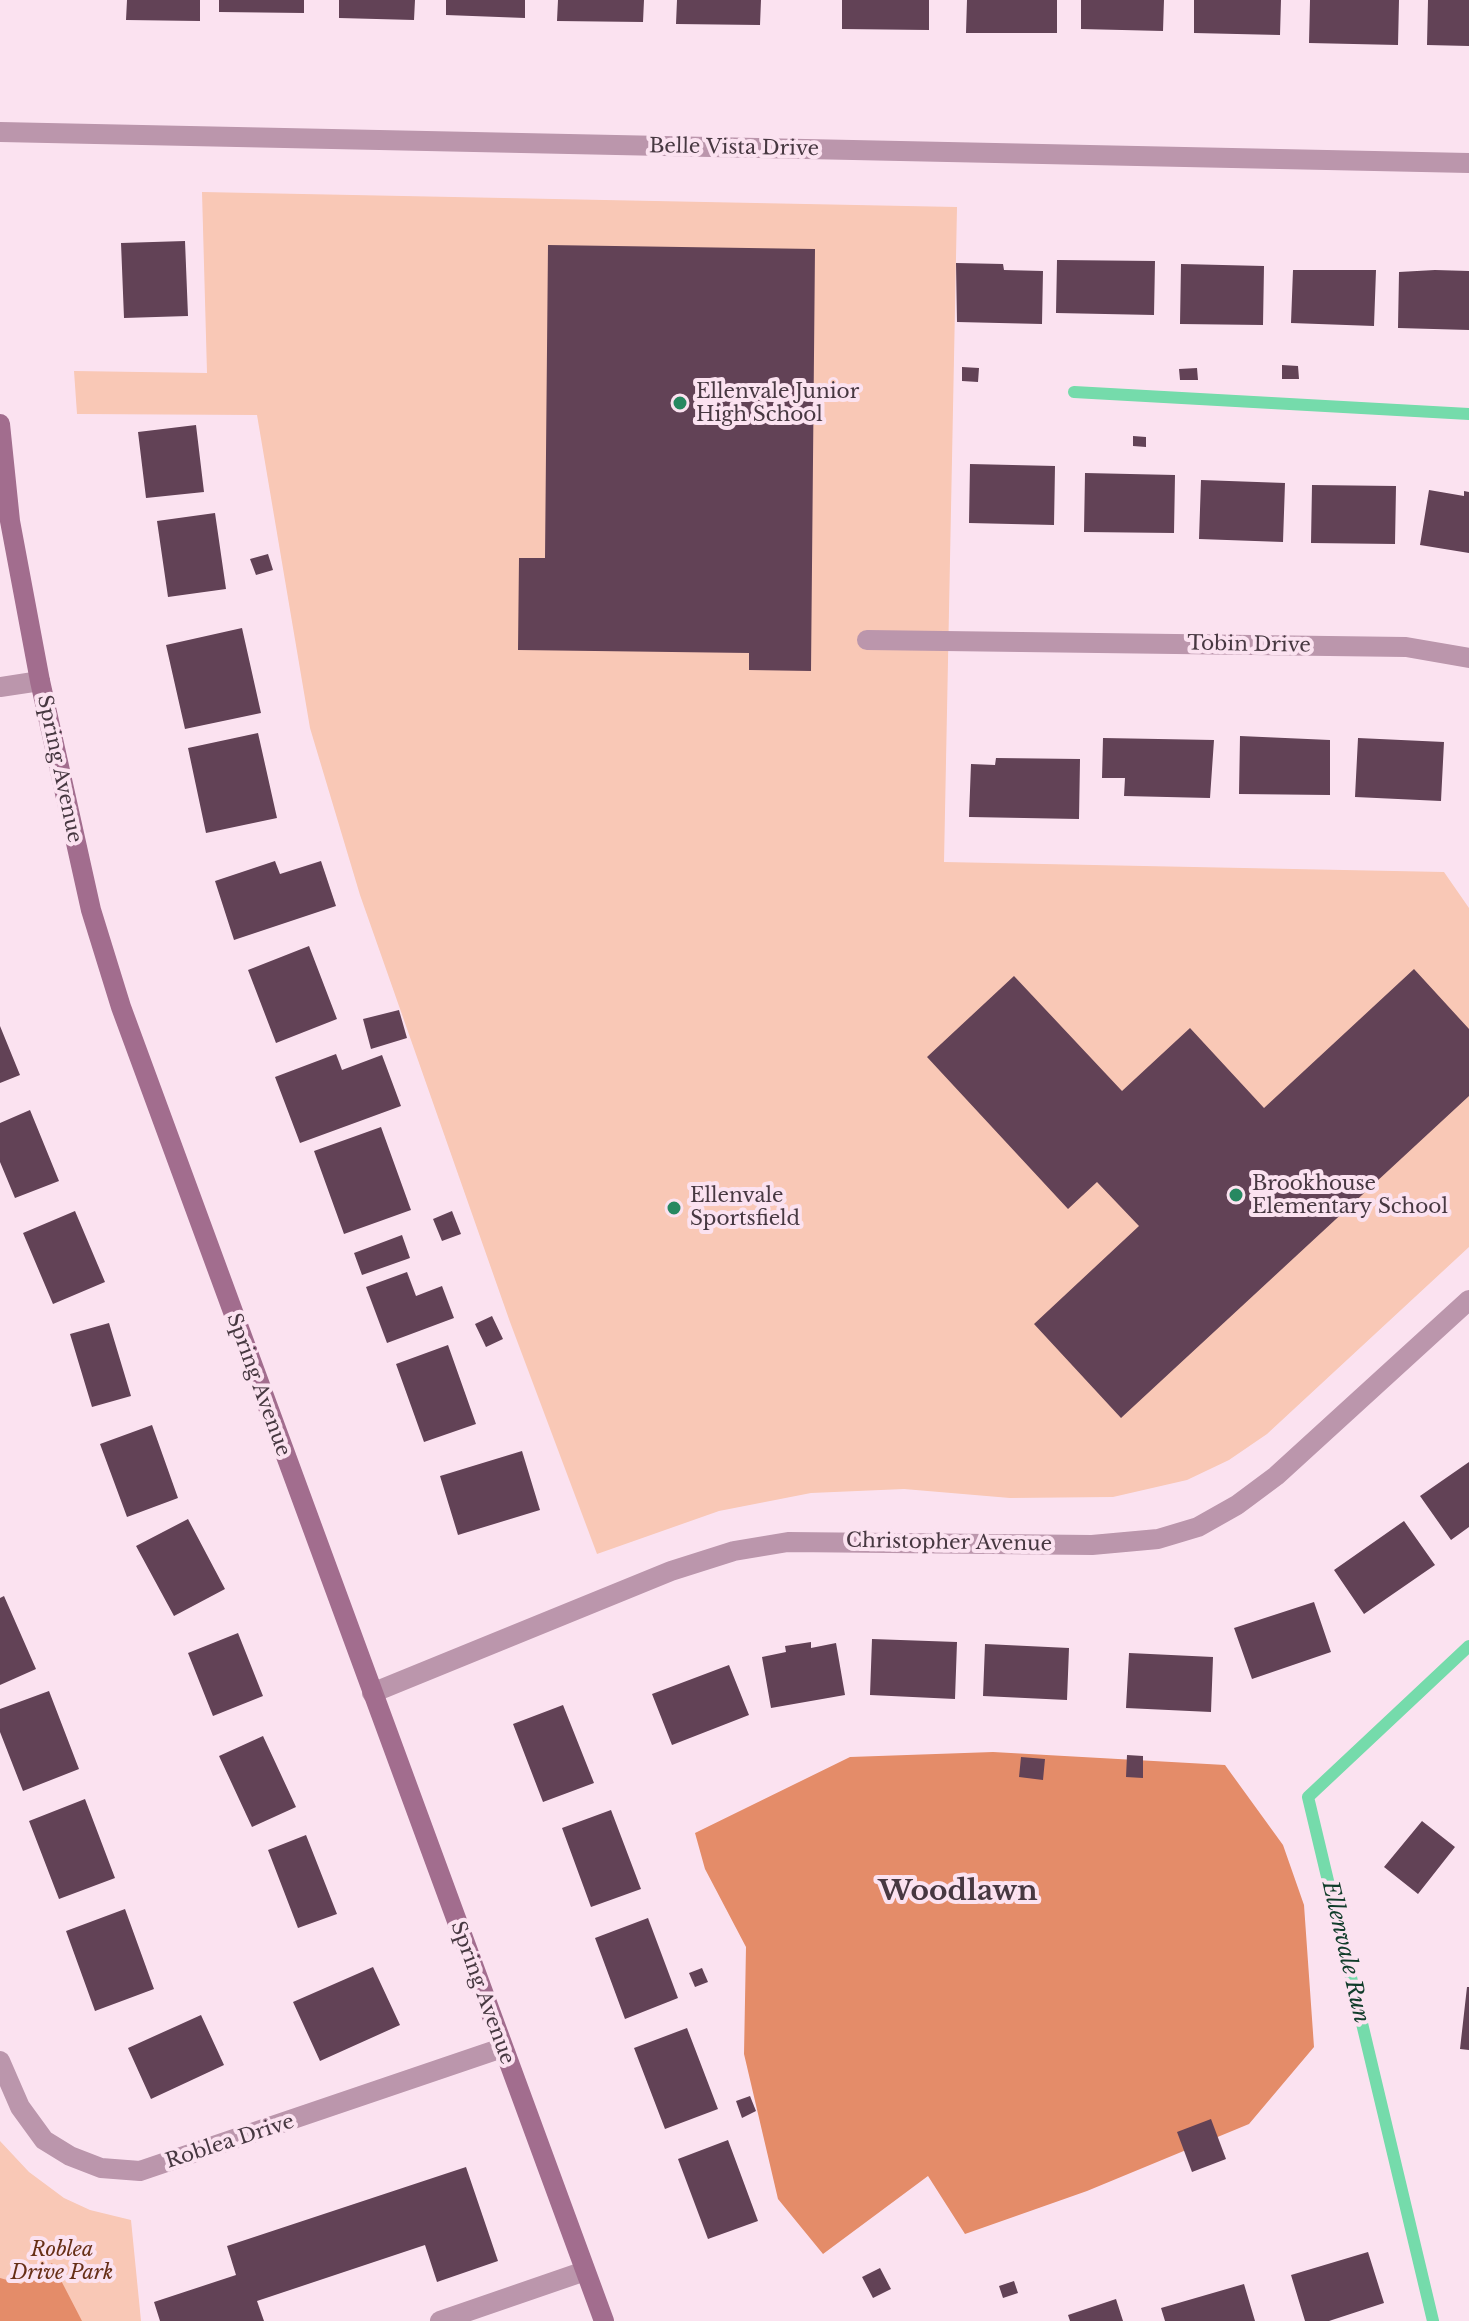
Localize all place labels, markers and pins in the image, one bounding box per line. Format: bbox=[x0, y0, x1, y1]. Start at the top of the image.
place label: Ellenvale Junior High School bbox=[696, 380, 859, 427]
marker: Ellenvale Junior High School bbox=[671, 394, 689, 412]
place label: Brookhouse Elementary School bbox=[1252, 1172, 1448, 1219]
place label: Ellenvale Sportsfield bbox=[690, 1184, 800, 1231]
marker: Brookhouse Elementary School bbox=[1227, 1186, 1245, 1204]
marker: Ellenvale Sportsfield bbox=[665, 1199, 683, 1217]

